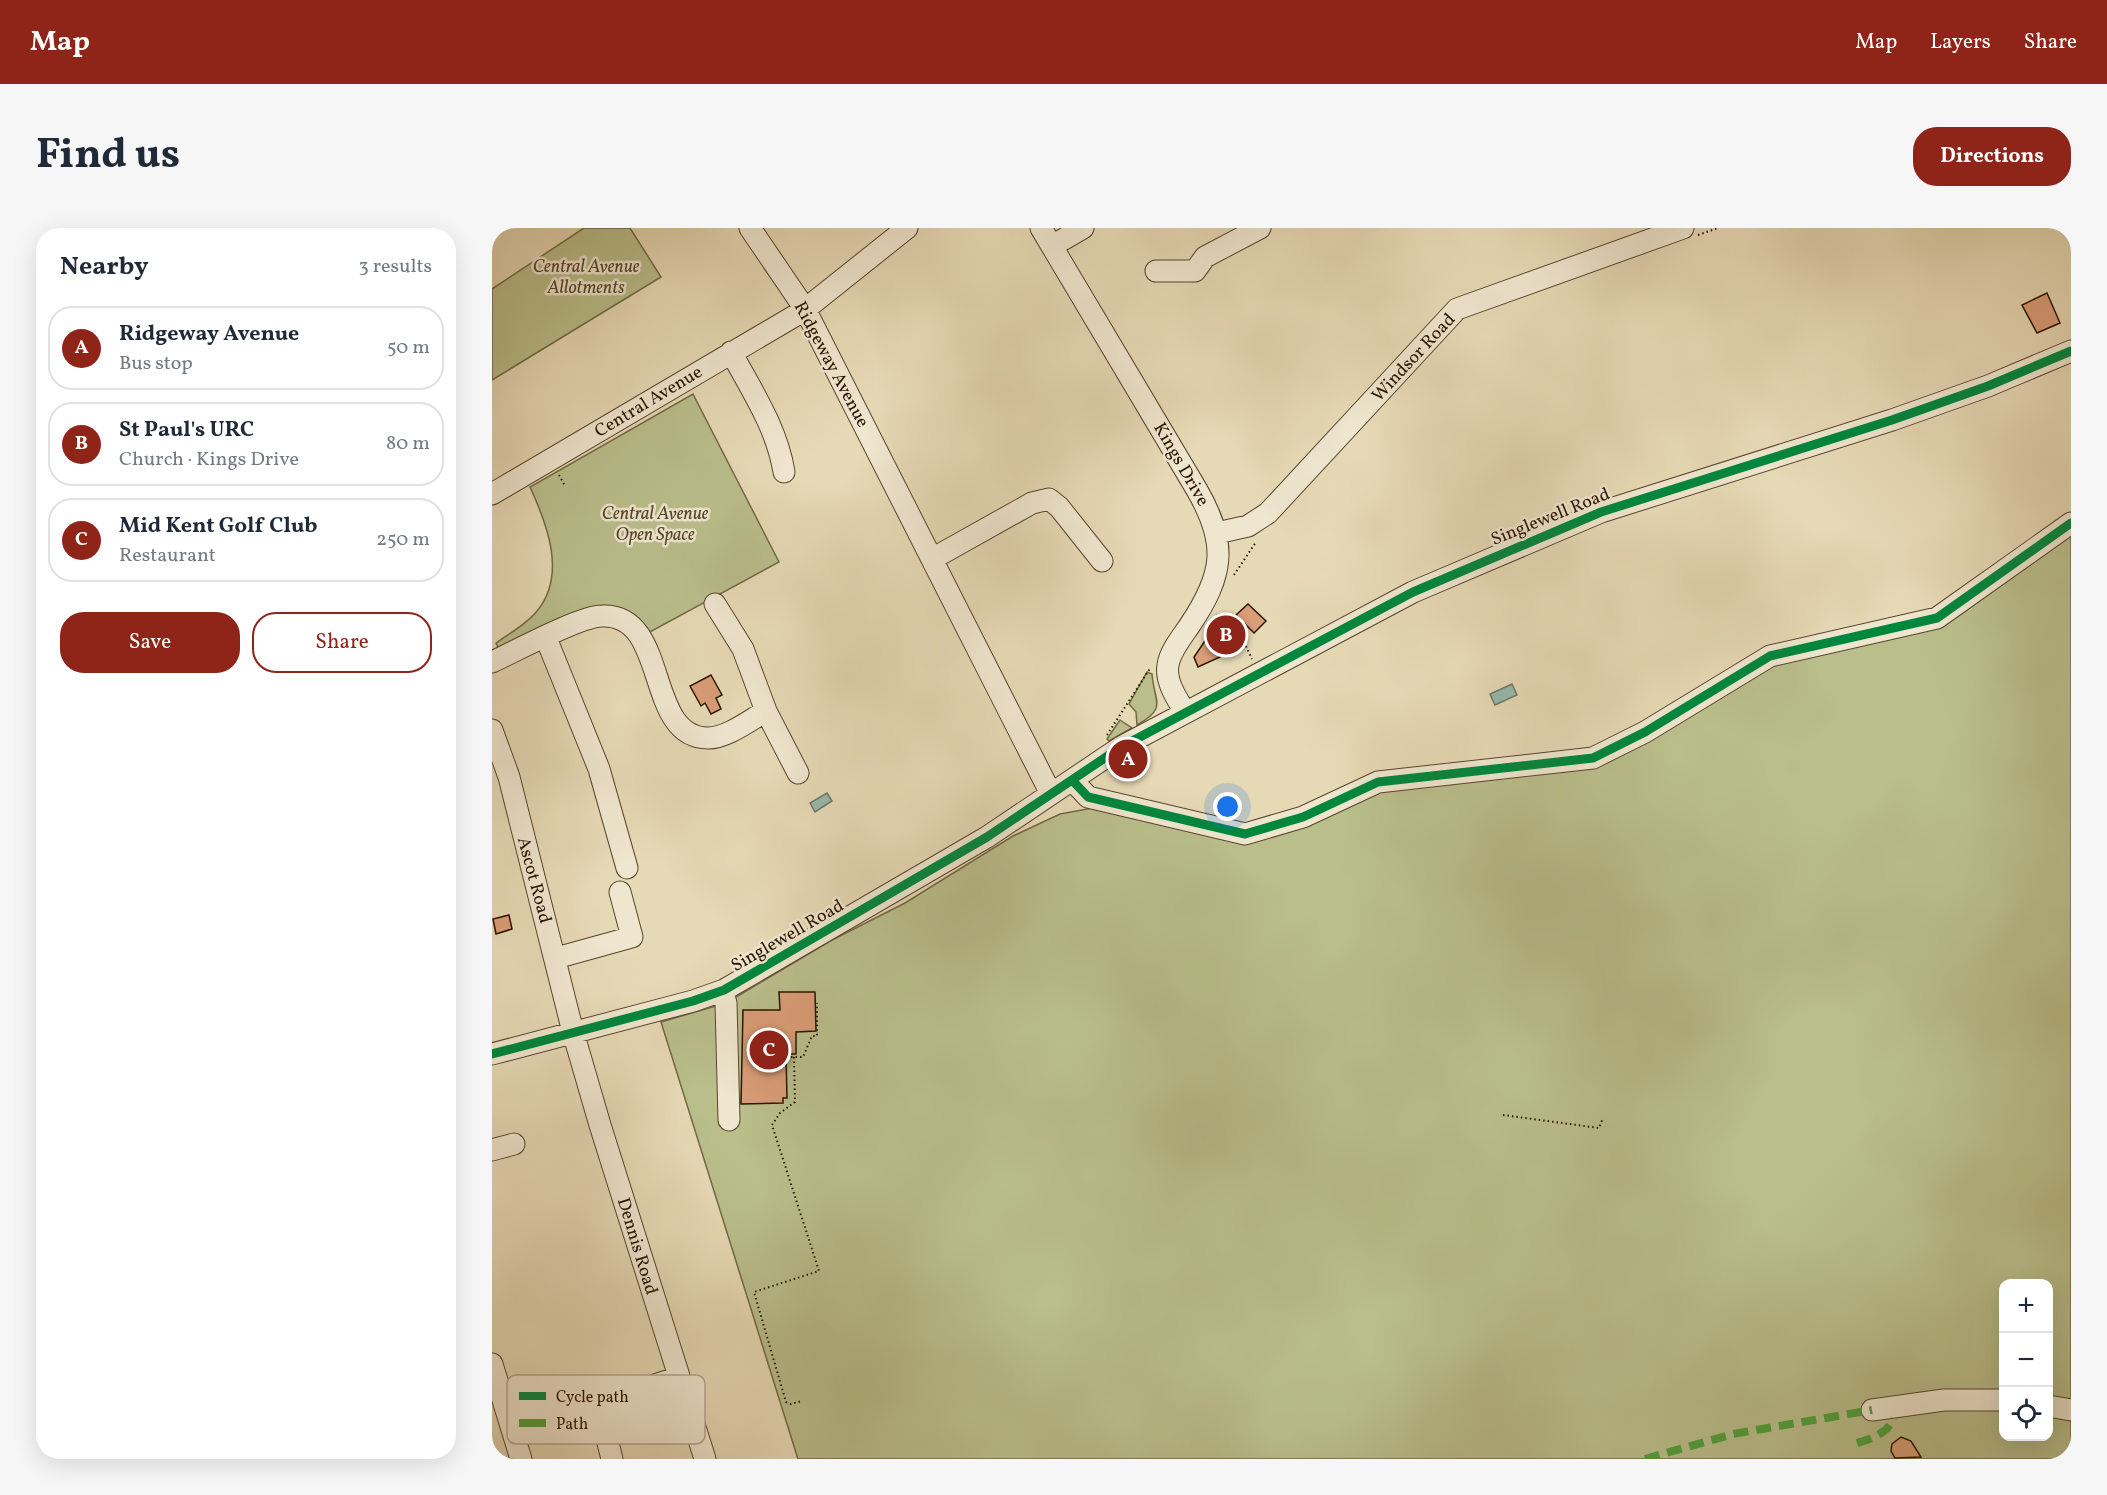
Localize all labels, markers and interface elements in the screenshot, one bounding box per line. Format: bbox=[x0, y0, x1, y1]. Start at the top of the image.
text: Map bbox=[30, 23, 90, 62]
text: Map bbox=[1855, 28, 1897, 57]
text: Layers bbox=[1930, 28, 1991, 57]
text: Share bbox=[2024, 28, 2077, 57]
text: Find us bbox=[36, 127, 180, 186]
button: Directions bbox=[1913, 127, 2071, 186]
text: Nearby bbox=[60, 249, 149, 285]
text: 3 results bbox=[358, 253, 432, 281]
park label: Central Avenue Allotments bbox=[533, 255, 640, 301]
street label: Ridgeway Avenue bbox=[787, 297, 874, 432]
street label: Windsor Road bbox=[1366, 308, 1462, 408]
text: Ridgeway Avenue bbox=[119, 319, 299, 350]
text: A bbox=[74, 334, 89, 362]
text: 50 m bbox=[387, 334, 430, 362]
text: Bus stop bbox=[119, 350, 193, 378]
street label: Central Avenue bbox=[590, 360, 707, 444]
text: St Paul's URC bbox=[119, 415, 254, 446]
street label: Kings Drive bbox=[1147, 418, 1215, 511]
text: B bbox=[75, 430, 88, 458]
text: 80 m bbox=[386, 430, 430, 458]
text: Church · Kings Drive bbox=[119, 446, 299, 474]
street label: Singlewell Road bbox=[1487, 482, 1614, 553]
park label: Central Avenue Open Space bbox=[602, 502, 709, 548]
text: Mid Kent Golf Club bbox=[119, 511, 318, 542]
text: C bbox=[75, 526, 88, 554]
text: 250 m bbox=[376, 526, 430, 554]
text: Restaurant bbox=[119, 542, 216, 570]
button: Save bbox=[60, 612, 240, 673]
button: Share bbox=[252, 612, 432, 673]
pin: B bbox=[1206, 612, 1246, 658]
pin: A bbox=[1108, 736, 1148, 782]
your location bbox=[1213, 792, 1242, 821]
street label: Ascot Road bbox=[510, 834, 557, 926]
street label: Singlewell Road bbox=[727, 894, 849, 979]
pin: C bbox=[750, 1028, 788, 1072]
street label: Dennis Road bbox=[610, 1195, 663, 1298]
map controls bbox=[1999, 1279, 2053, 1441]
button: + bbox=[1999, 1279, 2053, 1333]
button: − bbox=[1999, 1333, 2053, 1387]
legend bbox=[507, 1375, 705, 1444]
text: Cycle path bbox=[556, 1387, 629, 1409]
button: locate bbox=[1999, 1387, 2053, 1441]
text: Path bbox=[556, 1414, 588, 1436]

